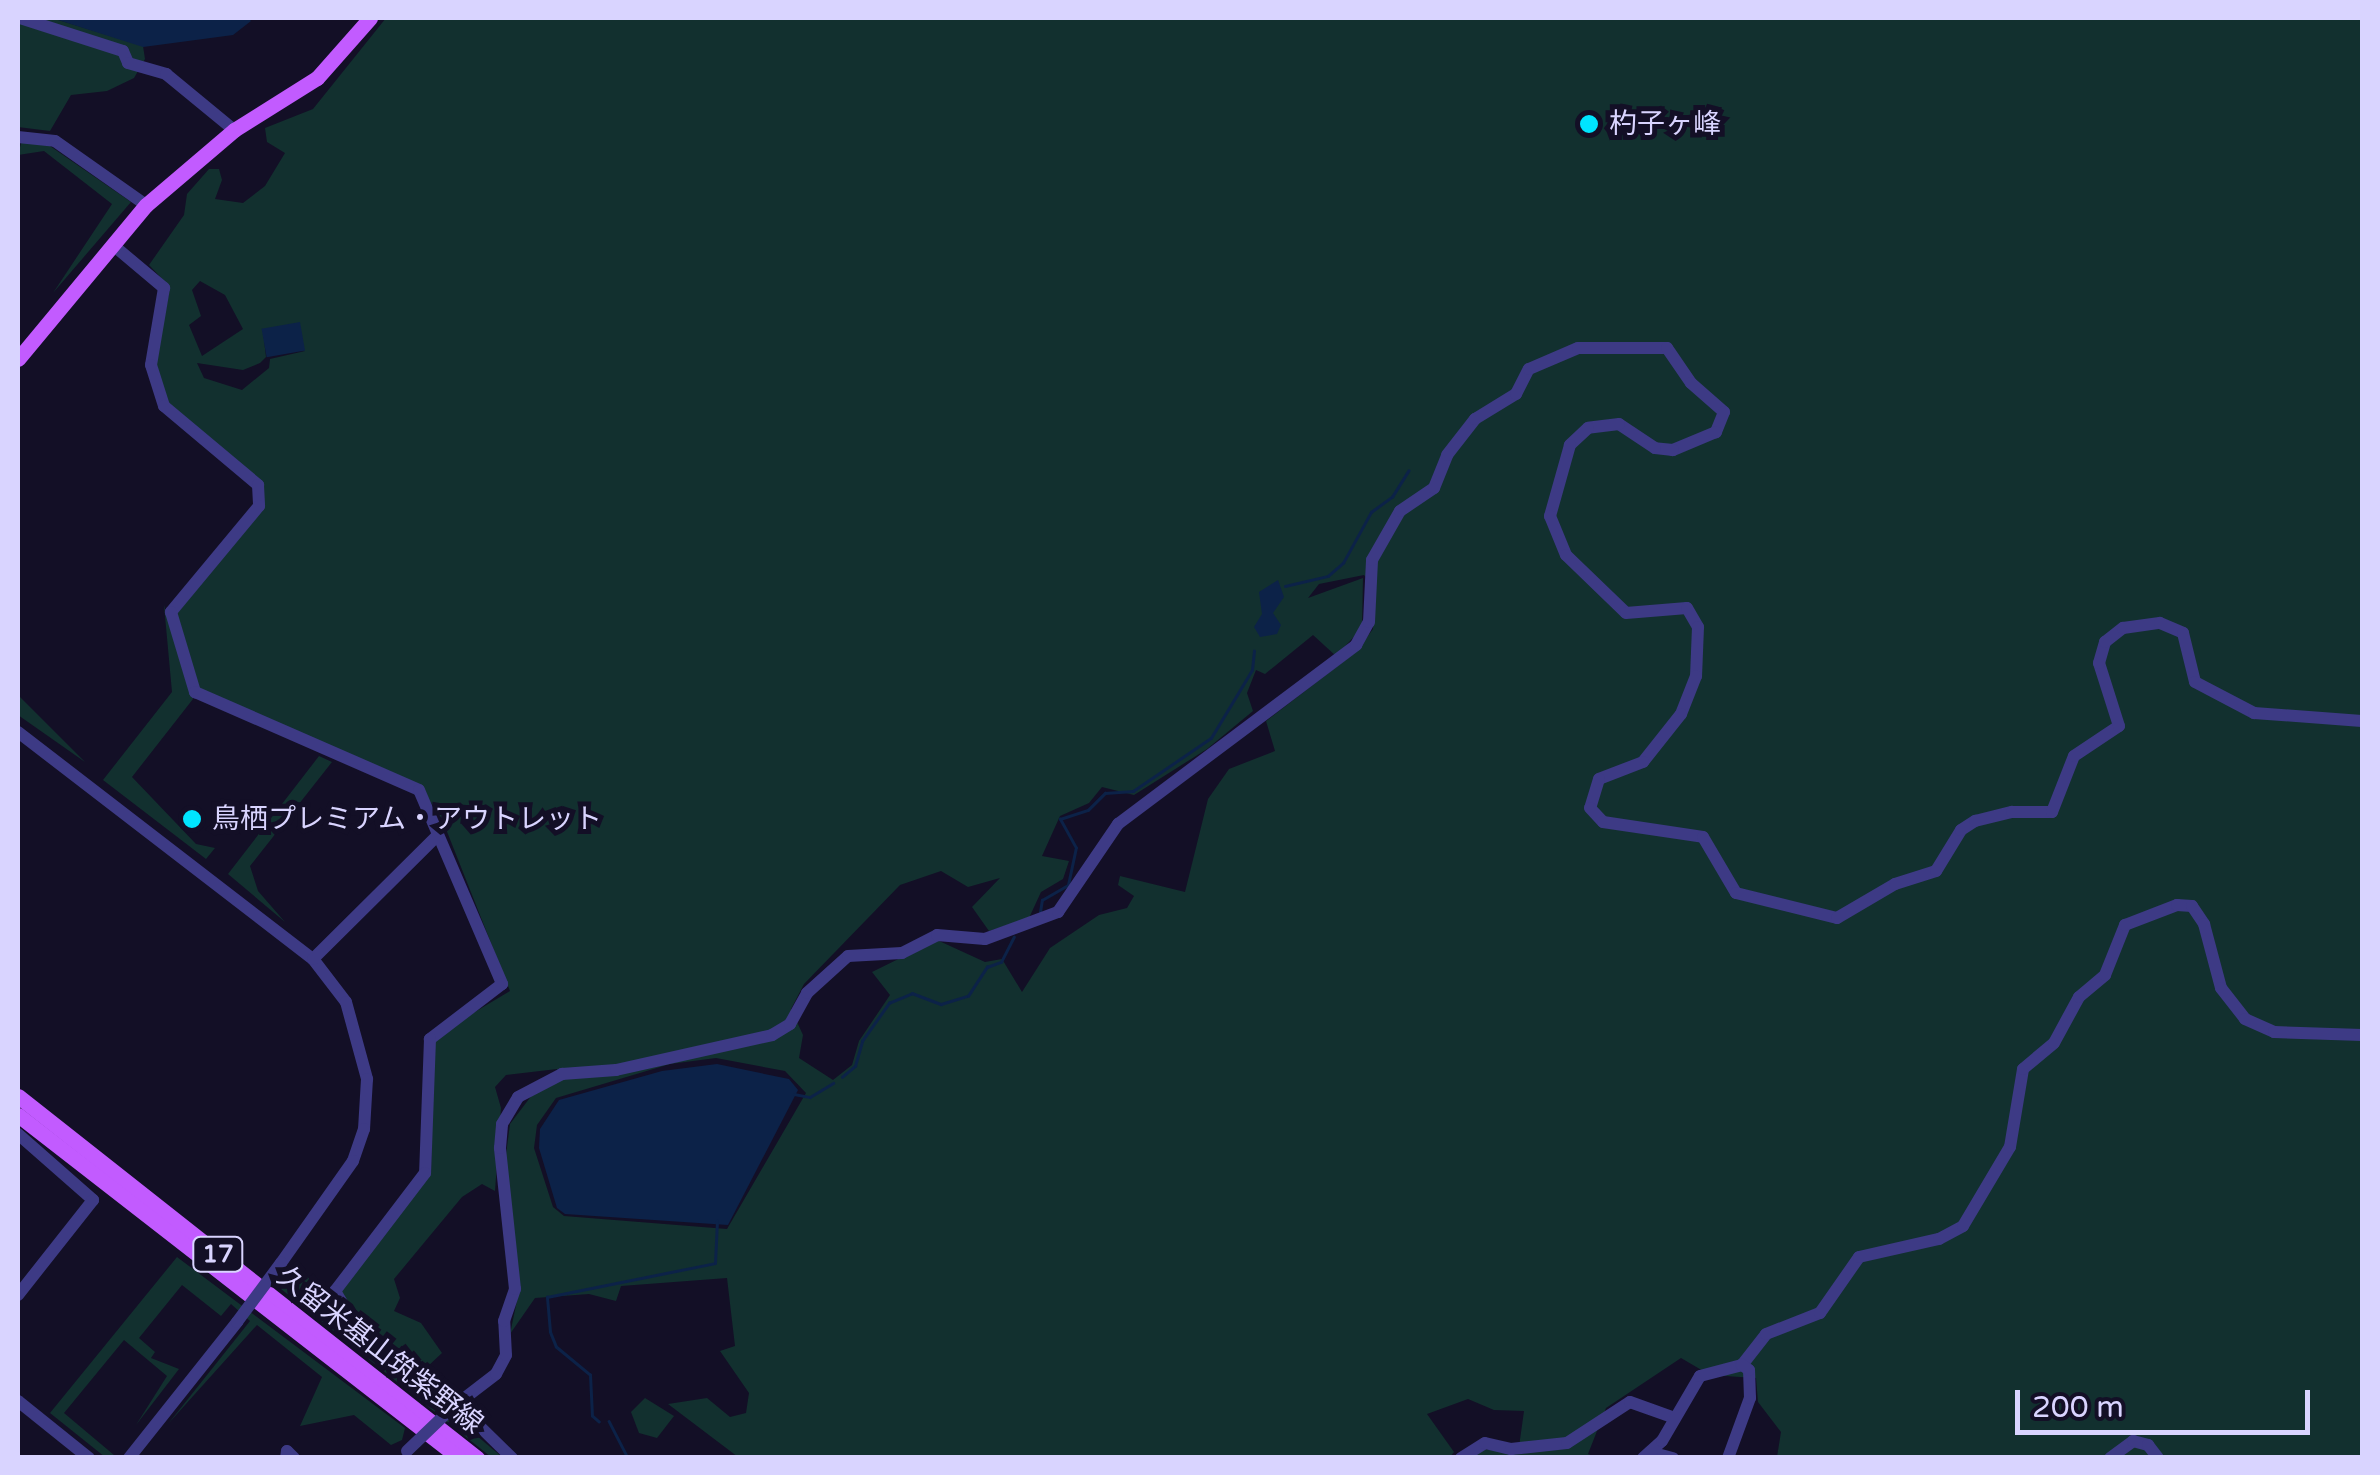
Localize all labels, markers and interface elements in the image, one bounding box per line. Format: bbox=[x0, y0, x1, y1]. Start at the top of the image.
place label: 杓子ヶ峰 bbox=[1609, 107, 1721, 141]
marker: 杓子ヶ峰 bbox=[1578, 113, 1600, 135]
place label: 鳥栖プレミアム・アウトレット bbox=[212, 802, 604, 836]
marker: 鳥栖プレミアム・アウトレット bbox=[181, 808, 203, 830]
road number: 17 bbox=[190, 1234, 246, 1274]
street label: 久留米基山筑紫野線 bbox=[270, 1259, 490, 1441]
scale bar bbox=[2020, 1370, 2315, 1432]
text: 200 m bbox=[2032, 1389, 2124, 1426]

